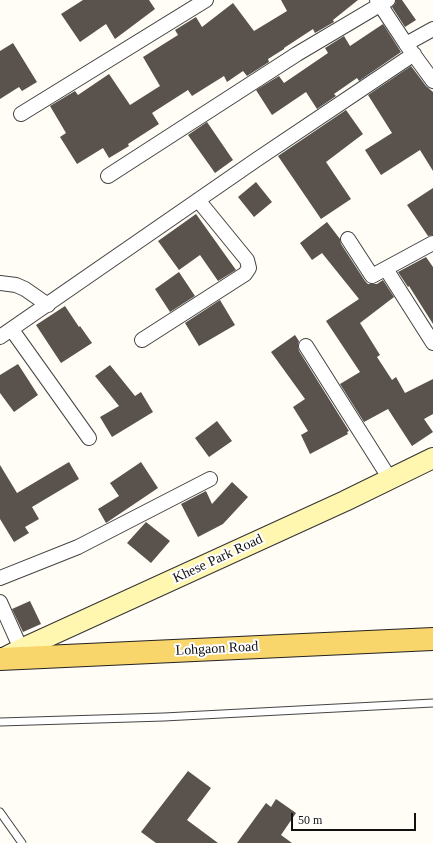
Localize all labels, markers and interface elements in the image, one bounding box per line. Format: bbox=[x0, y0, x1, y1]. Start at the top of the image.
street label: Khese Park Road bbox=[170, 531, 266, 587]
street label: Lohgaon Road bbox=[175, 638, 259, 660]
scale bar bbox=[293, 805, 418, 831]
text: 50 m bbox=[298, 813, 322, 827]

